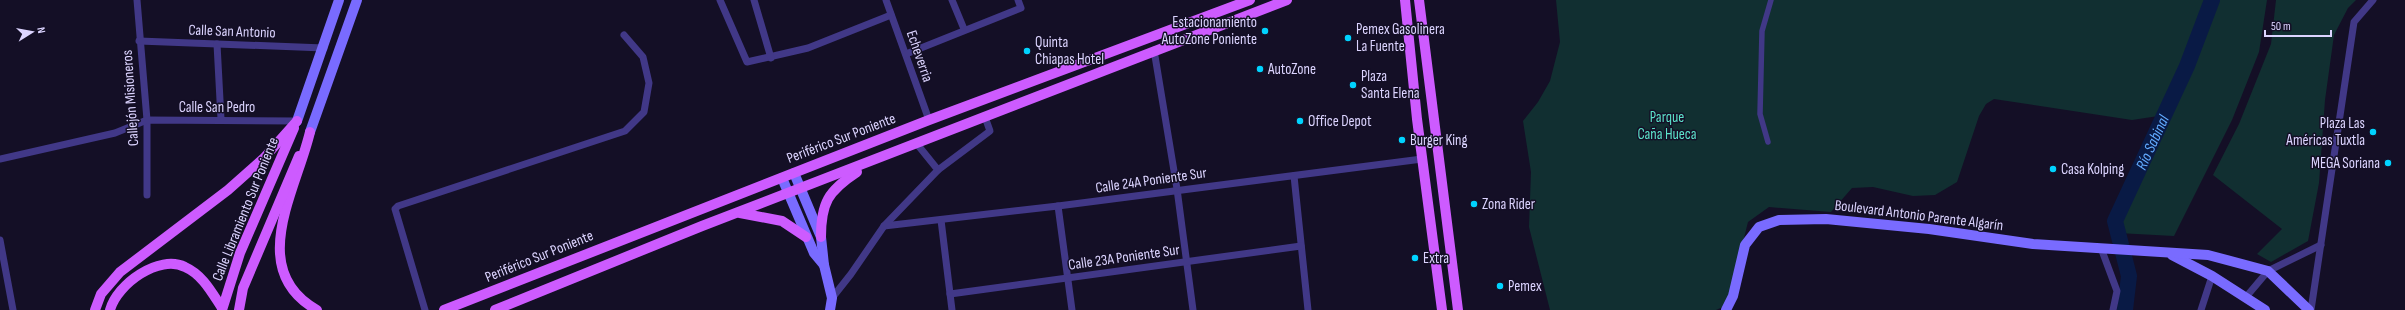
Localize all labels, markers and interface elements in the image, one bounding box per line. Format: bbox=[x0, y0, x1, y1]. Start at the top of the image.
north arrow bbox=[12, 12, 52, 52]
scale bar bbox=[2265, 12, 2331, 38]
place label: Estacionamiento AutoZone Poniente bbox=[1161, 13, 1257, 49]
text: 50 m bbox=[2271, 19, 2291, 34]
street label: Calle San Antonio bbox=[188, 20, 276, 43]
place label: Pemex Gasolinera La Fuente bbox=[1356, 20, 1445, 56]
text: N bbox=[34, 26, 48, 34]
marker: Estacionamiento AutoZone Poniente bbox=[1260, 26, 1270, 36]
street label: Echeverria bbox=[902, 28, 937, 85]
place label: Quinta Chiapas Hotel bbox=[1035, 33, 1104, 69]
marker: Pemex Gasolinera La Fuente bbox=[1343, 33, 1353, 43]
marker: Quinta Chiapas Hotel bbox=[1022, 46, 1032, 56]
street label: Callejón Misioneros bbox=[118, 49, 143, 147]
place label: AutoZone bbox=[1267, 60, 1316, 79]
marker: AutoZone bbox=[1255, 64, 1265, 74]
place label: Plaza Santa Elena bbox=[1361, 67, 1420, 103]
marker: Plaza Santa Elena bbox=[1348, 80, 1358, 90]
street label: Calle San Pedro bbox=[179, 98, 255, 117]
park label: Parque Caña Hueca bbox=[1638, 108, 1697, 144]
street label: Periférico Sur Poniente bbox=[784, 109, 898, 168]
water label: Río Sabinal bbox=[2132, 111, 2174, 173]
place label: Office Depot bbox=[1308, 112, 1372, 131]
place label: Plaza Las Américas Tuxtla bbox=[2285, 114, 2365, 150]
marker: Office Depot bbox=[1295, 116, 1305, 126]
marker: Plaza Las Américas Tuxtla bbox=[2368, 127, 2378, 137]
place label: Burger King bbox=[1410, 131, 1468, 150]
street label: Calle Libramiento Sur Poniente bbox=[208, 135, 283, 284]
marker: Burger King bbox=[1397, 135, 1407, 145]
place label: MEGA Soriana bbox=[2311, 154, 2380, 173]
marker: MEGA Soriana bbox=[2383, 158, 2393, 168]
place label: Casa Kolping bbox=[2061, 160, 2124, 179]
street label: Calle 24A Poniente Sur bbox=[1094, 163, 1209, 198]
marker: Casa Kolping bbox=[2048, 164, 2058, 174]
place label: Zona Rider bbox=[1482, 195, 1536, 214]
street label: Boulevard Antonio Parente Algarín bbox=[1834, 196, 2004, 235]
marker: Zona Rider bbox=[1469, 199, 1479, 209]
street label: Periférico Sur Poniente bbox=[482, 226, 596, 287]
street label: Calle 23A Poniente Sur bbox=[1067, 240, 1182, 275]
place label: Extra bbox=[1423, 249, 1449, 268]
marker: Extra bbox=[1410, 253, 1420, 263]
place label: Pemex bbox=[1508, 277, 1542, 296]
marker: Pemex bbox=[1495, 281, 1505, 291]

